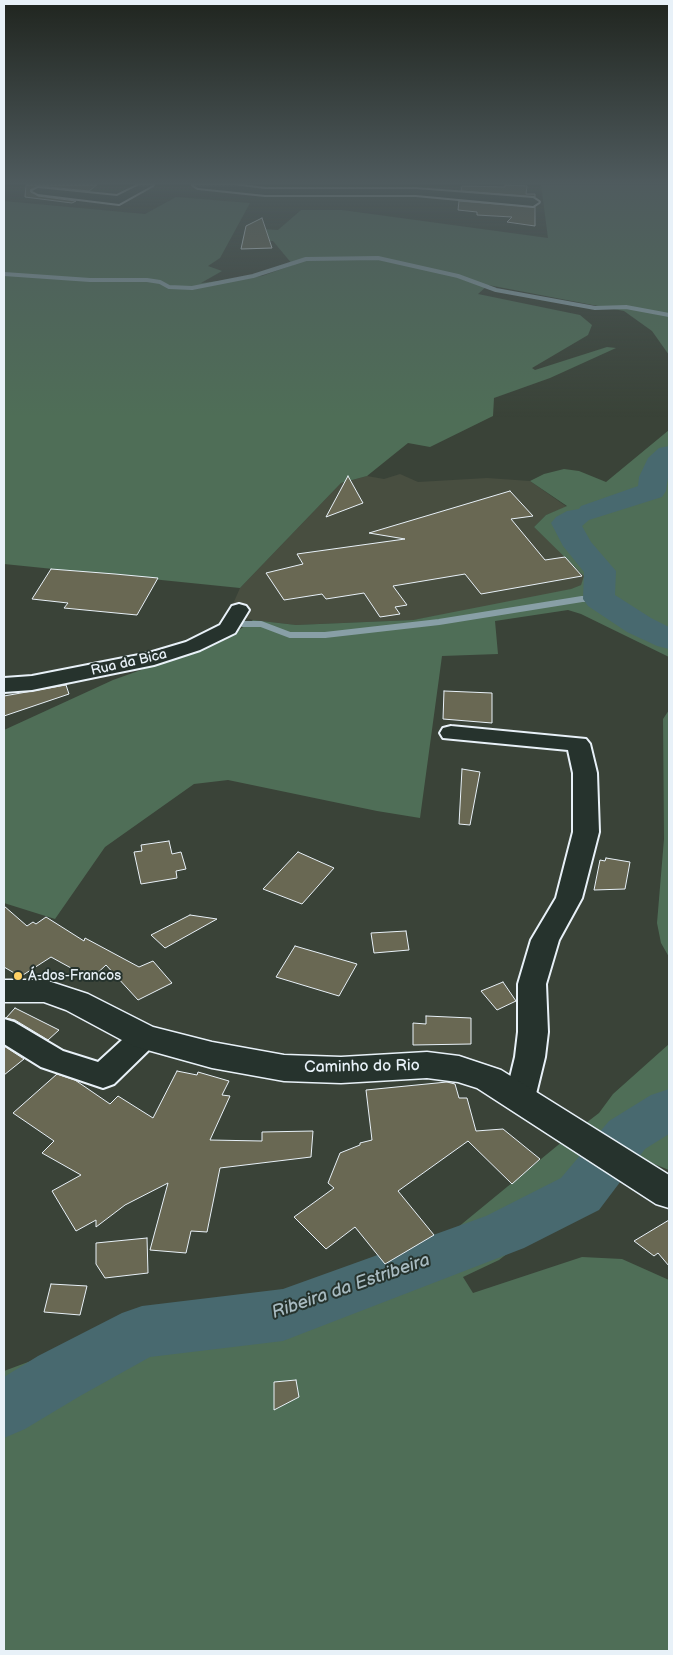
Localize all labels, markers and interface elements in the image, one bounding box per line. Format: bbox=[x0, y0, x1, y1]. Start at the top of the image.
street label: Rua da Bica bbox=[89, 646, 169, 680]
place label: Á-dos-Francos bbox=[28, 968, 121, 984]
marker: Á-dos-Francos bbox=[12, 970, 24, 982]
street label: Caminho do Rio bbox=[304, 1056, 420, 1078]
water label: Ribeira da Estribeira bbox=[269, 1250, 433, 1324]

